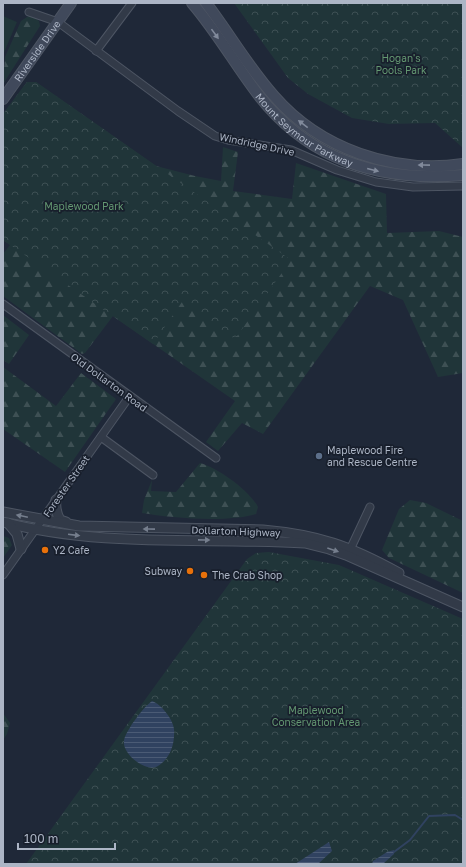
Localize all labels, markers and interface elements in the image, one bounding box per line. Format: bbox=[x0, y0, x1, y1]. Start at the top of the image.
street label: Riverside Drive bbox=[11, 18, 63, 84]
one-way arrow bbox=[211, 29, 219, 39]
park label: Hogan's Pools Park bbox=[375, 52, 427, 76]
street label: Mount Seymour Parkway bbox=[253, 91, 355, 169]
one-way arrow bbox=[298, 120, 309, 128]
street label: Windridge Drive bbox=[218, 130, 296, 158]
one-way arrow bbox=[418, 161, 430, 168]
one-way arrow bbox=[367, 167, 379, 173]
park label: Maplewood Park bbox=[44, 200, 124, 212]
street label: Old Dollarton Road bbox=[68, 350, 150, 414]
place label: Maplewood Fire and Rescue Centre bbox=[327, 444, 417, 468]
marker: Maplewood Fire and Rescue Centre bbox=[314, 451, 324, 461]
street label: Forester Street bbox=[40, 453, 92, 519]
one-way arrow bbox=[16, 513, 29, 519]
street label: Dollarton Highway bbox=[191, 523, 281, 539]
one-way arrow bbox=[142, 526, 155, 532]
one-way arrow bbox=[68, 532, 80, 539]
one-way arrow bbox=[198, 537, 211, 543]
place label: Y2 Cafe bbox=[53, 544, 90, 556]
marker: Y2 Cafe bbox=[40, 545, 50, 555]
one-way arrow bbox=[327, 547, 339, 553]
place label: Subway bbox=[145, 565, 182, 577]
marker: Subway bbox=[185, 566, 195, 576]
place label: The Crab Shop bbox=[212, 569, 282, 581]
marker: The Crab Shop bbox=[199, 570, 209, 580]
park label: Maplewood Conservation Area bbox=[272, 704, 360, 728]
scale bar bbox=[18, 825, 115, 851]
text: 100 m bbox=[24, 831, 58, 846]

